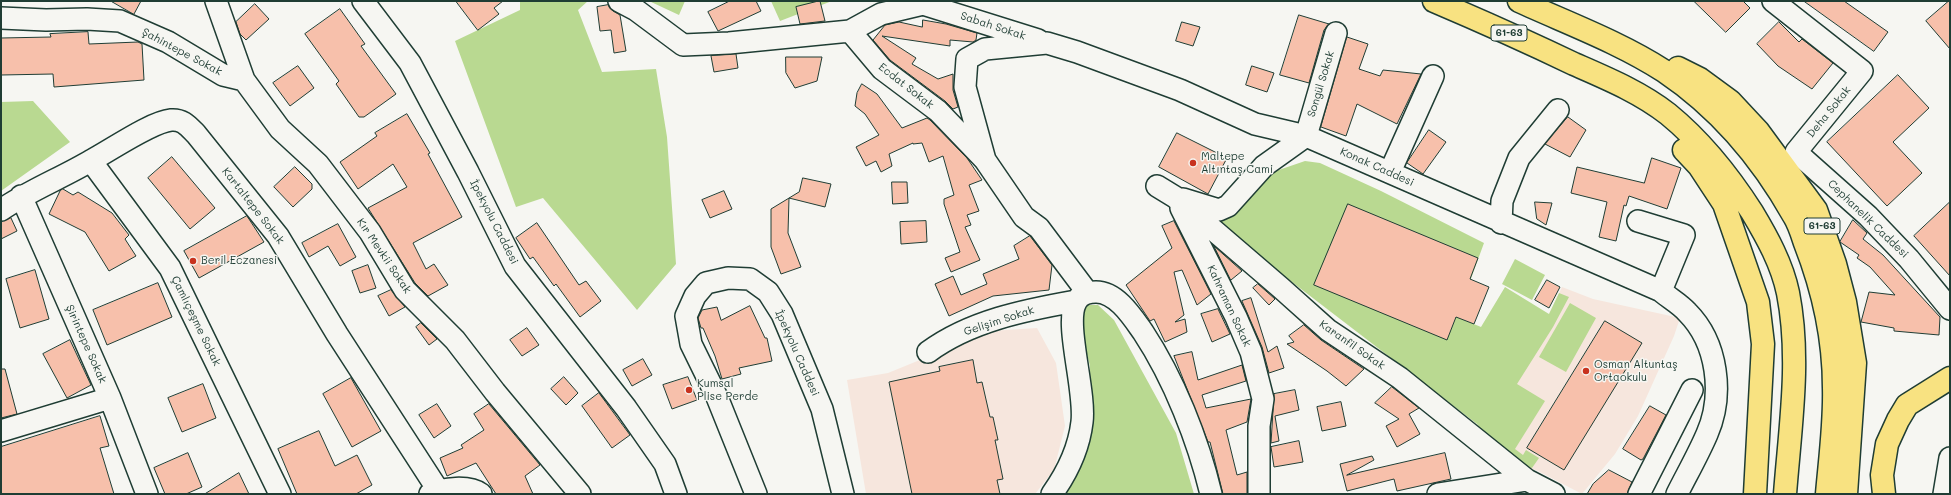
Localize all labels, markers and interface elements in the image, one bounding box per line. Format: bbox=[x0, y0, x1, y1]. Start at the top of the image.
street label: Sabah Sokak bbox=[959, 9, 1027, 43]
street label: Şahintepe Sokak bbox=[140, 25, 224, 79]
road number: 61-63 bbox=[1491, 25, 1527, 41]
street label: Songül Sokak bbox=[1305, 49, 1337, 119]
street label: Ecdat Sokak bbox=[876, 60, 936, 112]
street label: Deha Sokak bbox=[1804, 84, 1854, 140]
street label: Konak Caddesi bbox=[1338, 145, 1416, 189]
place label: Maltepe Altıntaş Cami bbox=[1201, 150, 1273, 176]
marker: Maltepe Altıntaş Cami bbox=[1188, 158, 1198, 168]
street label: Kartaltepe Sokak bbox=[219, 165, 287, 247]
street label: Cephanelik Caddesi bbox=[1825, 177, 1911, 261]
street label: İpekyolu Caddesi bbox=[467, 178, 521, 266]
street label: Kır Mevkii Sokak bbox=[354, 216, 414, 296]
road number: 61-63 bbox=[1804, 218, 1840, 234]
place label: Beril Eczanesi bbox=[201, 254, 277, 268]
marker: Beril Eczanesi bbox=[188, 256, 198, 266]
street label: Kahraman Sokak bbox=[1204, 263, 1254, 349]
street label: Çamlıçeşme Sokak bbox=[168, 274, 224, 368]
street label: Şirintepe Sokak bbox=[63, 303, 109, 385]
street label: Gelişim Sokak bbox=[962, 303, 1036, 339]
street label: İpekyolu Caddesi bbox=[772, 308, 822, 398]
street label: Karanfil Sokak bbox=[1317, 317, 1387, 373]
place label: Osman Altuntaş Ortaokulu bbox=[1594, 358, 1678, 384]
marker: Osman Altuntaş Ortaokulu bbox=[1581, 366, 1591, 376]
place label: Kumsal Plise Perde bbox=[697, 377, 758, 403]
marker: Kumsal Plise Perde bbox=[684, 385, 694, 395]

